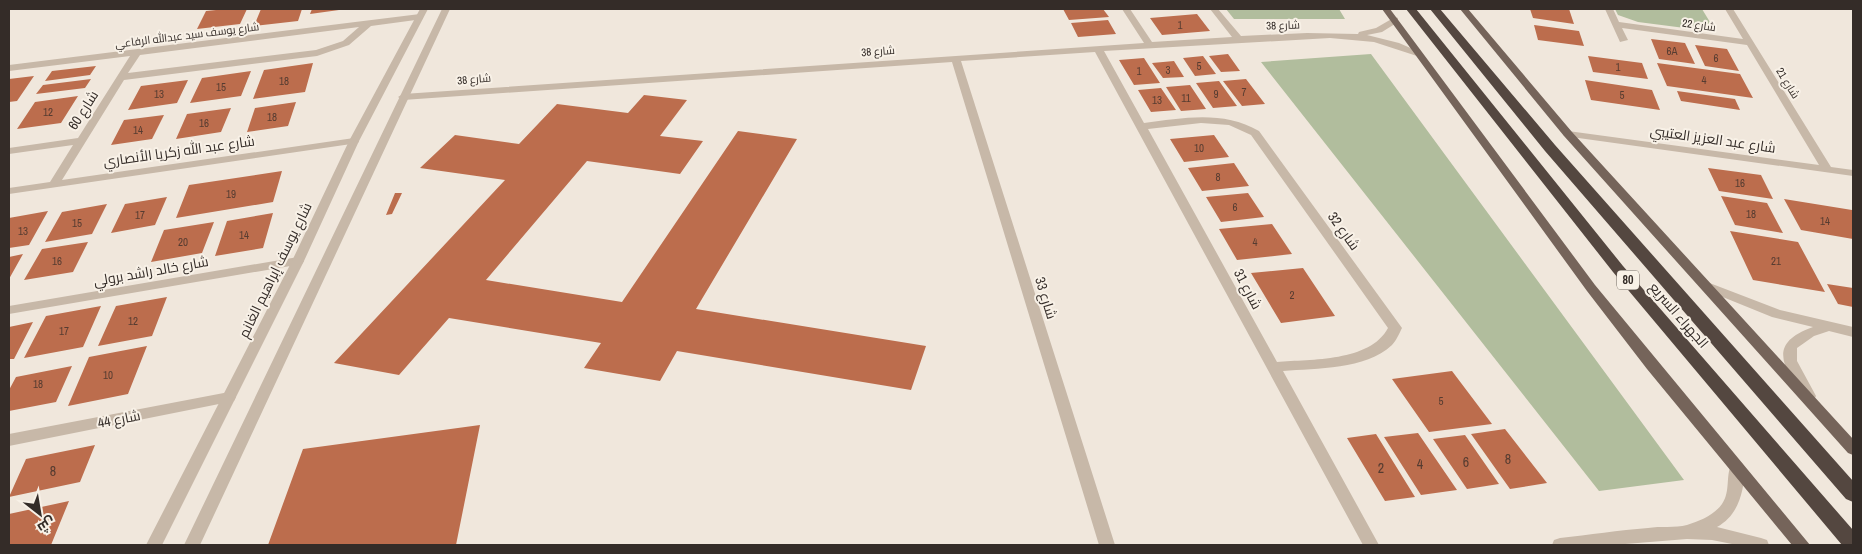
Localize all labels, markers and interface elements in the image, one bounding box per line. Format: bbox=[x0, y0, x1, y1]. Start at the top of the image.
street label: شارع 22 bbox=[1681, 16, 1717, 35]
street label: شارع 38 bbox=[1266, 17, 1300, 34]
street label: شارع يوسف سيد عبدالله الرفاعي bbox=[114, 18, 260, 53]
house number: 1 bbox=[1177, 18, 1183, 32]
street label: شارع 38 bbox=[861, 43, 895, 60]
house number: 6A bbox=[1666, 44, 1678, 58]
house number: 6 bbox=[1713, 51, 1719, 65]
house number: 5 bbox=[1196, 59, 1202, 73]
house number: 1 bbox=[1615, 60, 1621, 74]
house number: 3 bbox=[1165, 63, 1171, 77]
house number: 1 bbox=[1136, 64, 1142, 78]
street label: شارع 21 bbox=[1772, 65, 1803, 102]
street label: شارع 38 bbox=[457, 71, 492, 88]
house number: 4 bbox=[1701, 73, 1707, 87]
house number: 18 bbox=[279, 74, 289, 88]
house number: 15 bbox=[216, 80, 226, 94]
house number: 7 bbox=[1241, 85, 1247, 99]
street label: شارع 60 bbox=[64, 87, 102, 133]
house number: 13 bbox=[154, 87, 164, 101]
house number: 9 bbox=[1213, 87, 1219, 101]
house number: 5 bbox=[1619, 88, 1625, 102]
house number: 11 bbox=[1181, 91, 1191, 105]
house number: 13 bbox=[1152, 93, 1162, 107]
house number: 12 bbox=[43, 105, 53, 119]
house number: 18 bbox=[267, 110, 277, 124]
house number: 16 bbox=[199, 116, 209, 130]
street label: شارع عبد العزيز العتيبي bbox=[1649, 121, 1777, 160]
house number: 14 bbox=[133, 123, 143, 137]
street label: شارع عبد الله زكريا الأنصاري bbox=[102, 131, 256, 174]
house number: 10 bbox=[1194, 141, 1204, 155]
house number: 8 bbox=[1215, 170, 1221, 184]
house number: 16 bbox=[1735, 176, 1745, 190]
house number: 19 bbox=[226, 187, 236, 201]
street label: شارع يوسف إبراهيم الغانم bbox=[234, 199, 317, 341]
house number: 6 bbox=[1232, 200, 1238, 214]
house number: 18 bbox=[1746, 207, 1756, 221]
house number: 17 bbox=[135, 208, 145, 222]
street label: شارع 32 bbox=[1324, 208, 1364, 254]
house number: 14 bbox=[1820, 214, 1830, 228]
house number: 15 bbox=[72, 216, 82, 230]
house number: 13 bbox=[18, 224, 28, 238]
house number: 14 bbox=[239, 228, 249, 242]
house number: 20 bbox=[178, 235, 188, 249]
house number: 4 bbox=[1252, 235, 1258, 249]
street label: شارع خالد راشد برولي bbox=[92, 252, 210, 293]
house number: 16 bbox=[52, 254, 62, 268]
house number: 21 bbox=[1771, 254, 1781, 268]
street label: شارع 31 bbox=[1230, 266, 1266, 312]
road number: 80 bbox=[1617, 270, 1639, 290]
street label: شارع 33 bbox=[1031, 275, 1061, 321]
street label: الجهراء السريع bbox=[1646, 278, 1712, 352]
house number: 2 bbox=[1289, 288, 1295, 302]
house number: 12 bbox=[128, 314, 138, 328]
house number: 17 bbox=[59, 324, 69, 338]
house number: 10 bbox=[103, 368, 113, 382]
house number: 18 bbox=[33, 377, 43, 391]
house number: 5 bbox=[1438, 394, 1444, 408]
street label: شارع 44 bbox=[96, 406, 142, 432]
house number: 8 bbox=[1505, 450, 1511, 468]
house number: 6 bbox=[1463, 453, 1469, 471]
house number: 4 bbox=[1417, 455, 1424, 473]
house number: 2 bbox=[1378, 459, 1384, 477]
house number: 8 bbox=[50, 462, 56, 480]
north arrow bbox=[15, 489, 65, 539]
text: ش bbox=[34, 513, 59, 538]

